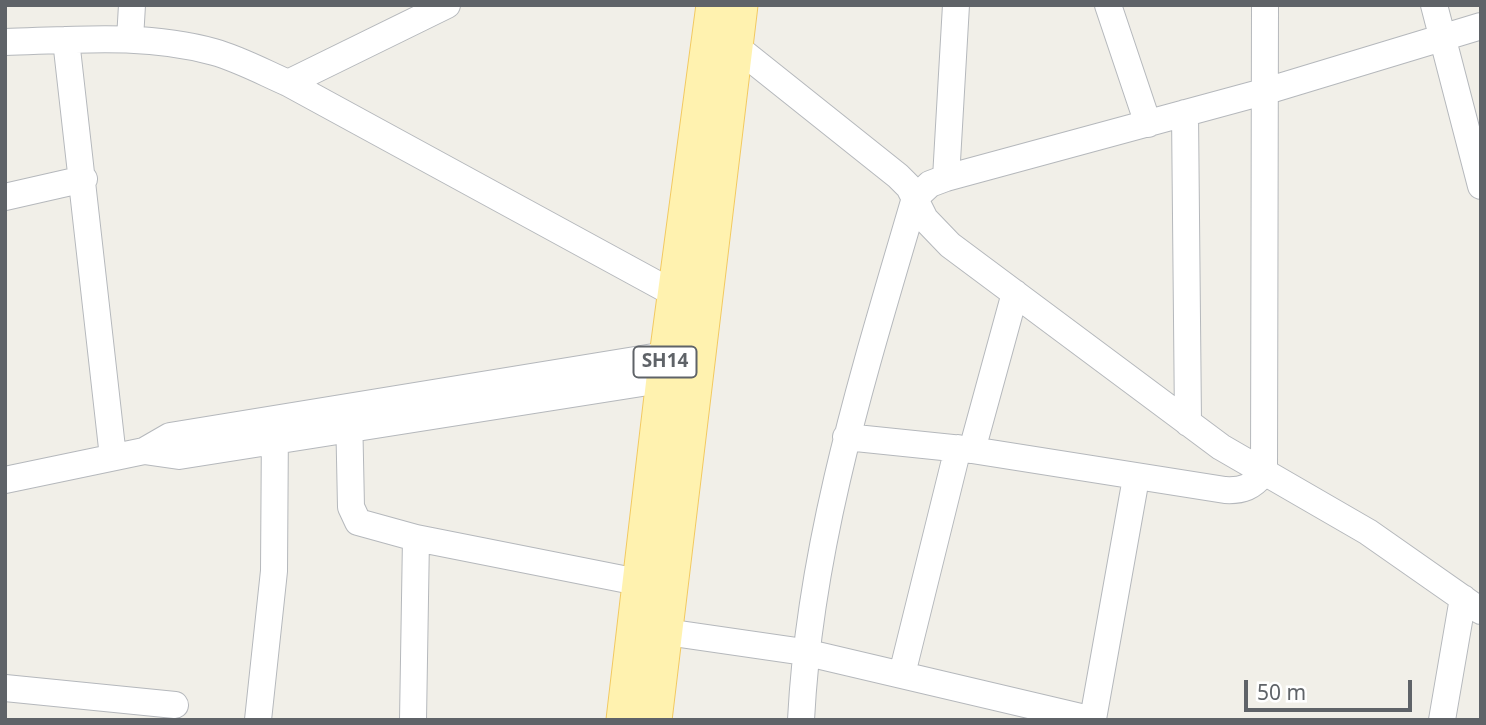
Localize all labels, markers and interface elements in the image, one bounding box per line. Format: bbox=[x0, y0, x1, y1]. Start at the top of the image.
road number: SH14 bbox=[634, 346, 696, 378]
scale bar bbox=[1248, 666, 1416, 710]
text: 50 m bbox=[1257, 678, 1306, 706]

